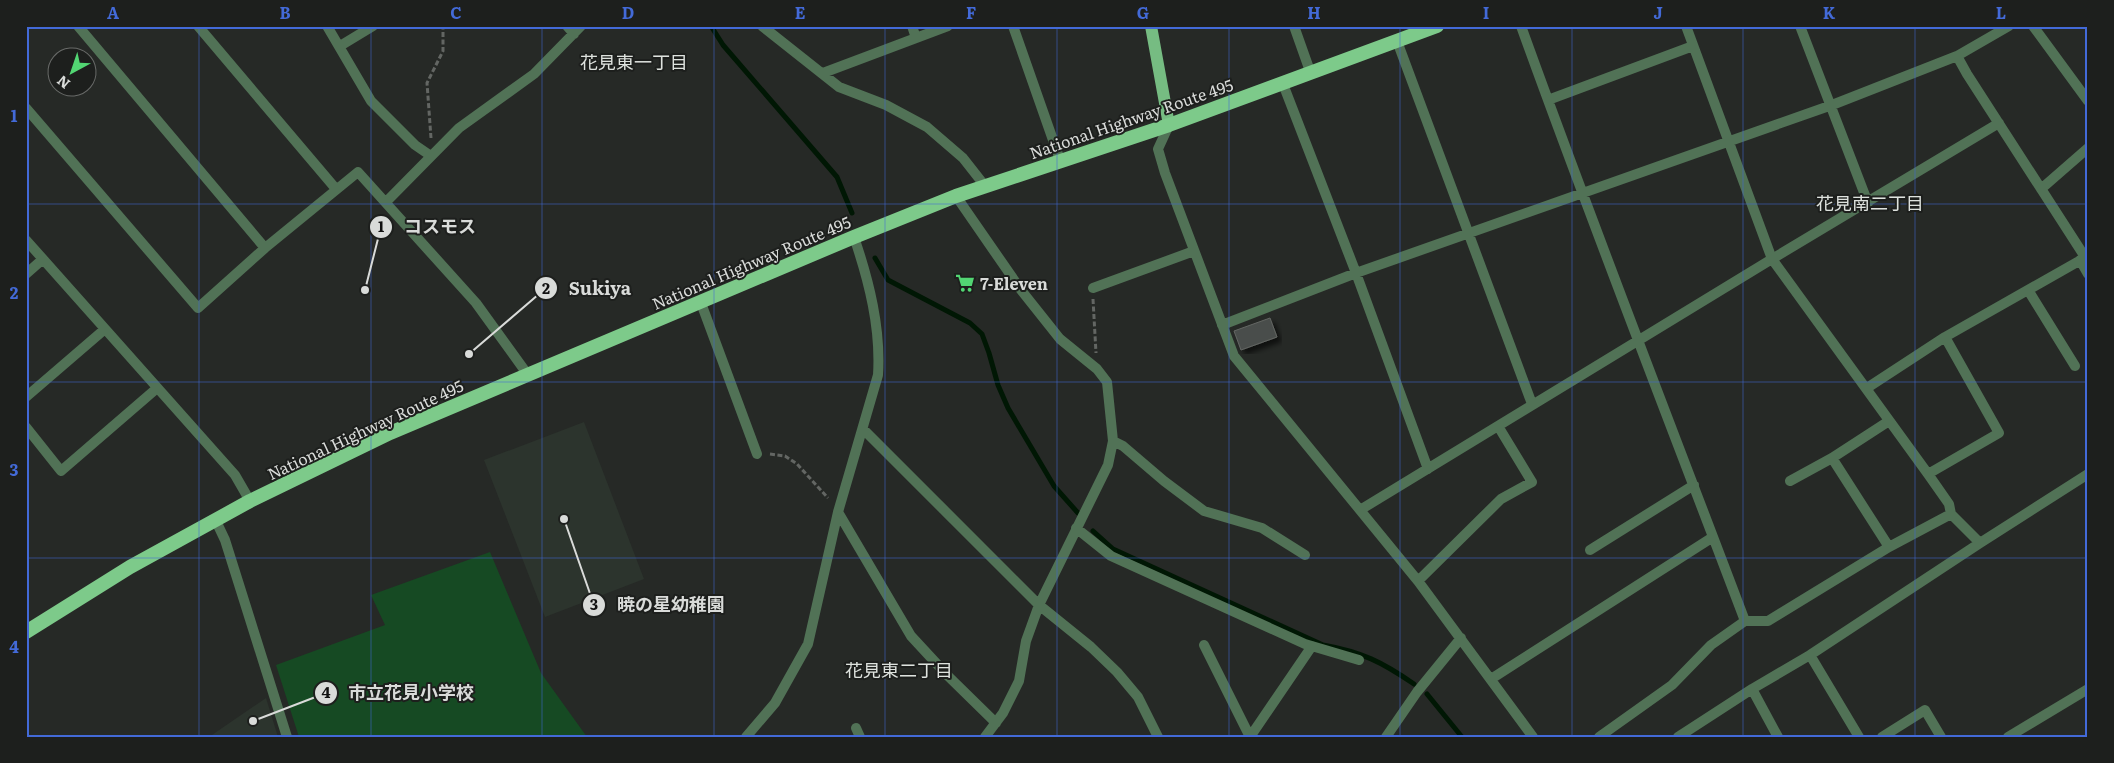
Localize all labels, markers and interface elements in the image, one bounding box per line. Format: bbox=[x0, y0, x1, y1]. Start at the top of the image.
text: A bbox=[107, 0, 119, 24]
text: B bbox=[279, 0, 291, 24]
text: C bbox=[450, 0, 462, 24]
text: D bbox=[622, 0, 634, 24]
text: E bbox=[795, 0, 806, 24]
text: F bbox=[966, 0, 976, 24]
text: G bbox=[1137, 0, 1149, 24]
text: H bbox=[1307, 0, 1321, 24]
text: I bbox=[1483, 0, 1489, 24]
text: J bbox=[1653, 0, 1663, 24]
text: K bbox=[1823, 0, 1836, 24]
text: L bbox=[1996, 0, 2006, 24]
north arrow bbox=[48, 48, 98, 98]
district label: 花見東一丁目 bbox=[580, 48, 688, 75]
text: N bbox=[52, 71, 74, 94]
street label: National Highway Route 495 bbox=[1026, 72, 1236, 164]
text: 1 bbox=[11, 103, 18, 127]
district label: 花見南二丁目 bbox=[1816, 189, 1924, 216]
street label: National Highway Route 495 bbox=[648, 209, 854, 315]
callout: コスモス bbox=[369, 210, 486, 243]
text: コスモス bbox=[404, 212, 476, 239]
text: 1 bbox=[378, 214, 384, 237]
place label: 7-Eleven bbox=[980, 271, 1048, 295]
callout: Sukiya bbox=[533, 272, 641, 305]
supermarket icon: 7-Eleven bbox=[954, 272, 976, 294]
text: Sukiya bbox=[569, 274, 632, 301]
text: 2 bbox=[542, 276, 550, 299]
text: 2 bbox=[10, 280, 19, 304]
street label: National Highway Route 495 bbox=[263, 373, 467, 485]
text: 3 bbox=[10, 457, 19, 481]
callout: 暁の星幼稚園 bbox=[582, 589, 735, 622]
text: 暁の星幼稚園 bbox=[617, 590, 725, 617]
text: 3 bbox=[590, 592, 598, 615]
text: 4 bbox=[9, 634, 19, 658]
district label: 花見東二丁目 bbox=[845, 656, 953, 683]
callout: 市立花見小学校 bbox=[313, 676, 484, 709]
text: 市立花見小学校 bbox=[348, 678, 474, 705]
text: 4 bbox=[321, 680, 331, 703]

